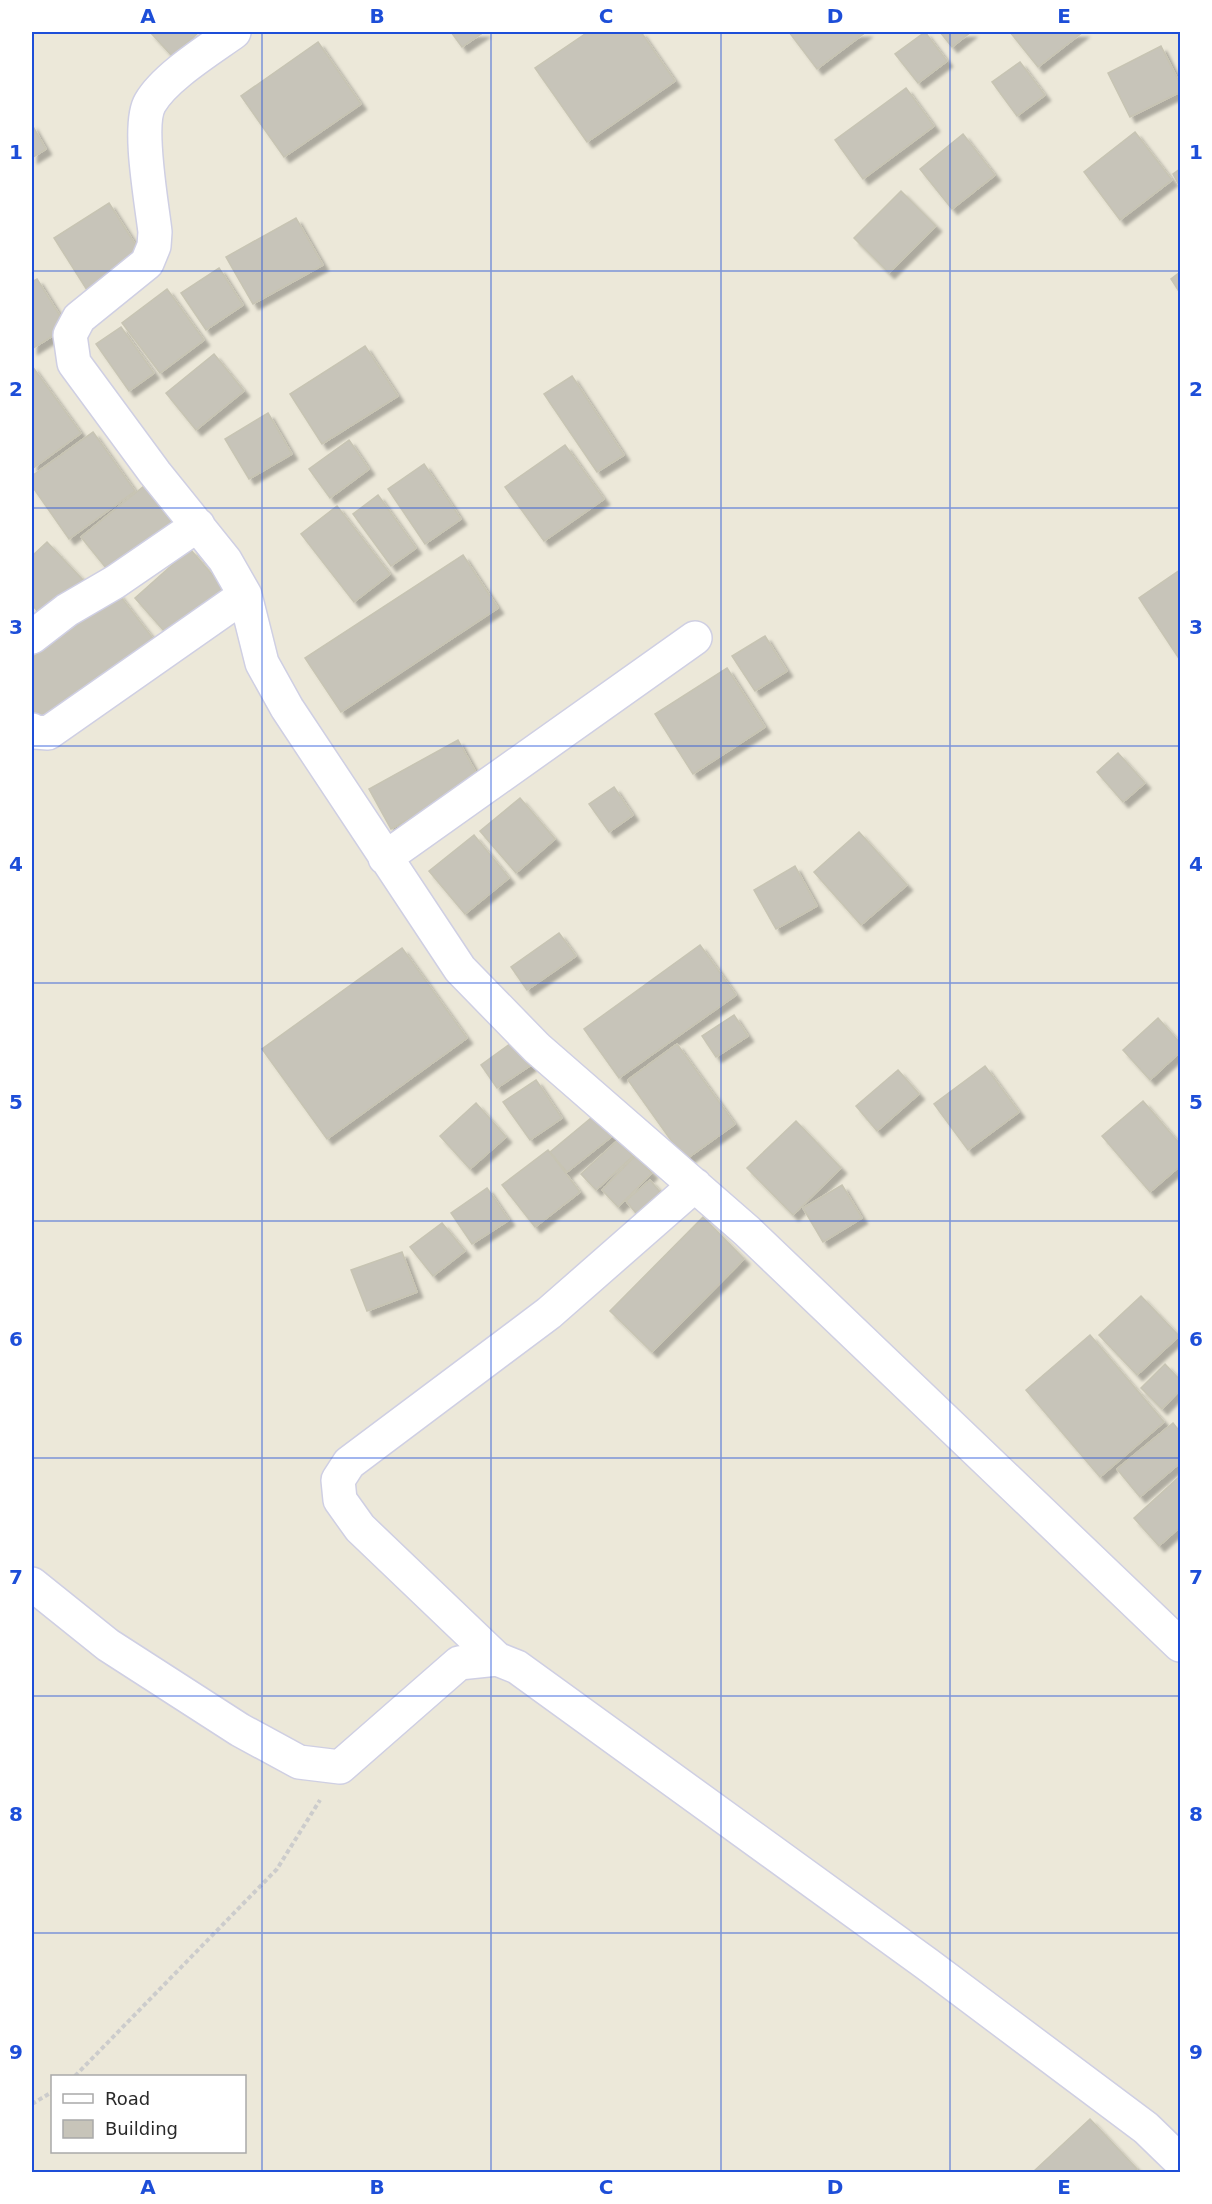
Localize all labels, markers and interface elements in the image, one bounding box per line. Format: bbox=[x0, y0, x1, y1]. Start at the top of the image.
text: A bbox=[140, 4, 156, 28]
text: B bbox=[369, 4, 385, 28]
text: C bbox=[599, 4, 613, 28]
text: D bbox=[827, 4, 843, 28]
text: E bbox=[1057, 4, 1071, 28]
text: 1 bbox=[9, 140, 23, 164]
text: 1 bbox=[1189, 140, 1203, 164]
text: 2 bbox=[9, 377, 23, 401]
text: 2 bbox=[1189, 377, 1203, 401]
text: 3 bbox=[9, 615, 23, 639]
text: 3 bbox=[1189, 615, 1203, 639]
text: 4 bbox=[9, 852, 23, 876]
text: 4 bbox=[1189, 852, 1203, 876]
text: 5 bbox=[9, 1090, 23, 1114]
text: 5 bbox=[1189, 1090, 1203, 1114]
text: 6 bbox=[9, 1327, 23, 1351]
text: 6 bbox=[1189, 1327, 1203, 1351]
text: 7 bbox=[9, 1565, 23, 1589]
text: 7 bbox=[1189, 1565, 1203, 1589]
text: 8 bbox=[9, 1802, 23, 1826]
text: 8 bbox=[1189, 1802, 1203, 1826]
text: 9 bbox=[9, 2040, 23, 2064]
text: 9 bbox=[1189, 2040, 1203, 2064]
legend bbox=[51, 2075, 246, 2153]
text: Road bbox=[105, 2088, 150, 2109]
text: Building bbox=[105, 2118, 178, 2139]
text: A bbox=[140, 2175, 156, 2199]
text: B bbox=[369, 2175, 385, 2199]
text: C bbox=[599, 2175, 613, 2199]
text: D bbox=[827, 2175, 843, 2199]
text: E bbox=[1057, 2175, 1071, 2199]

